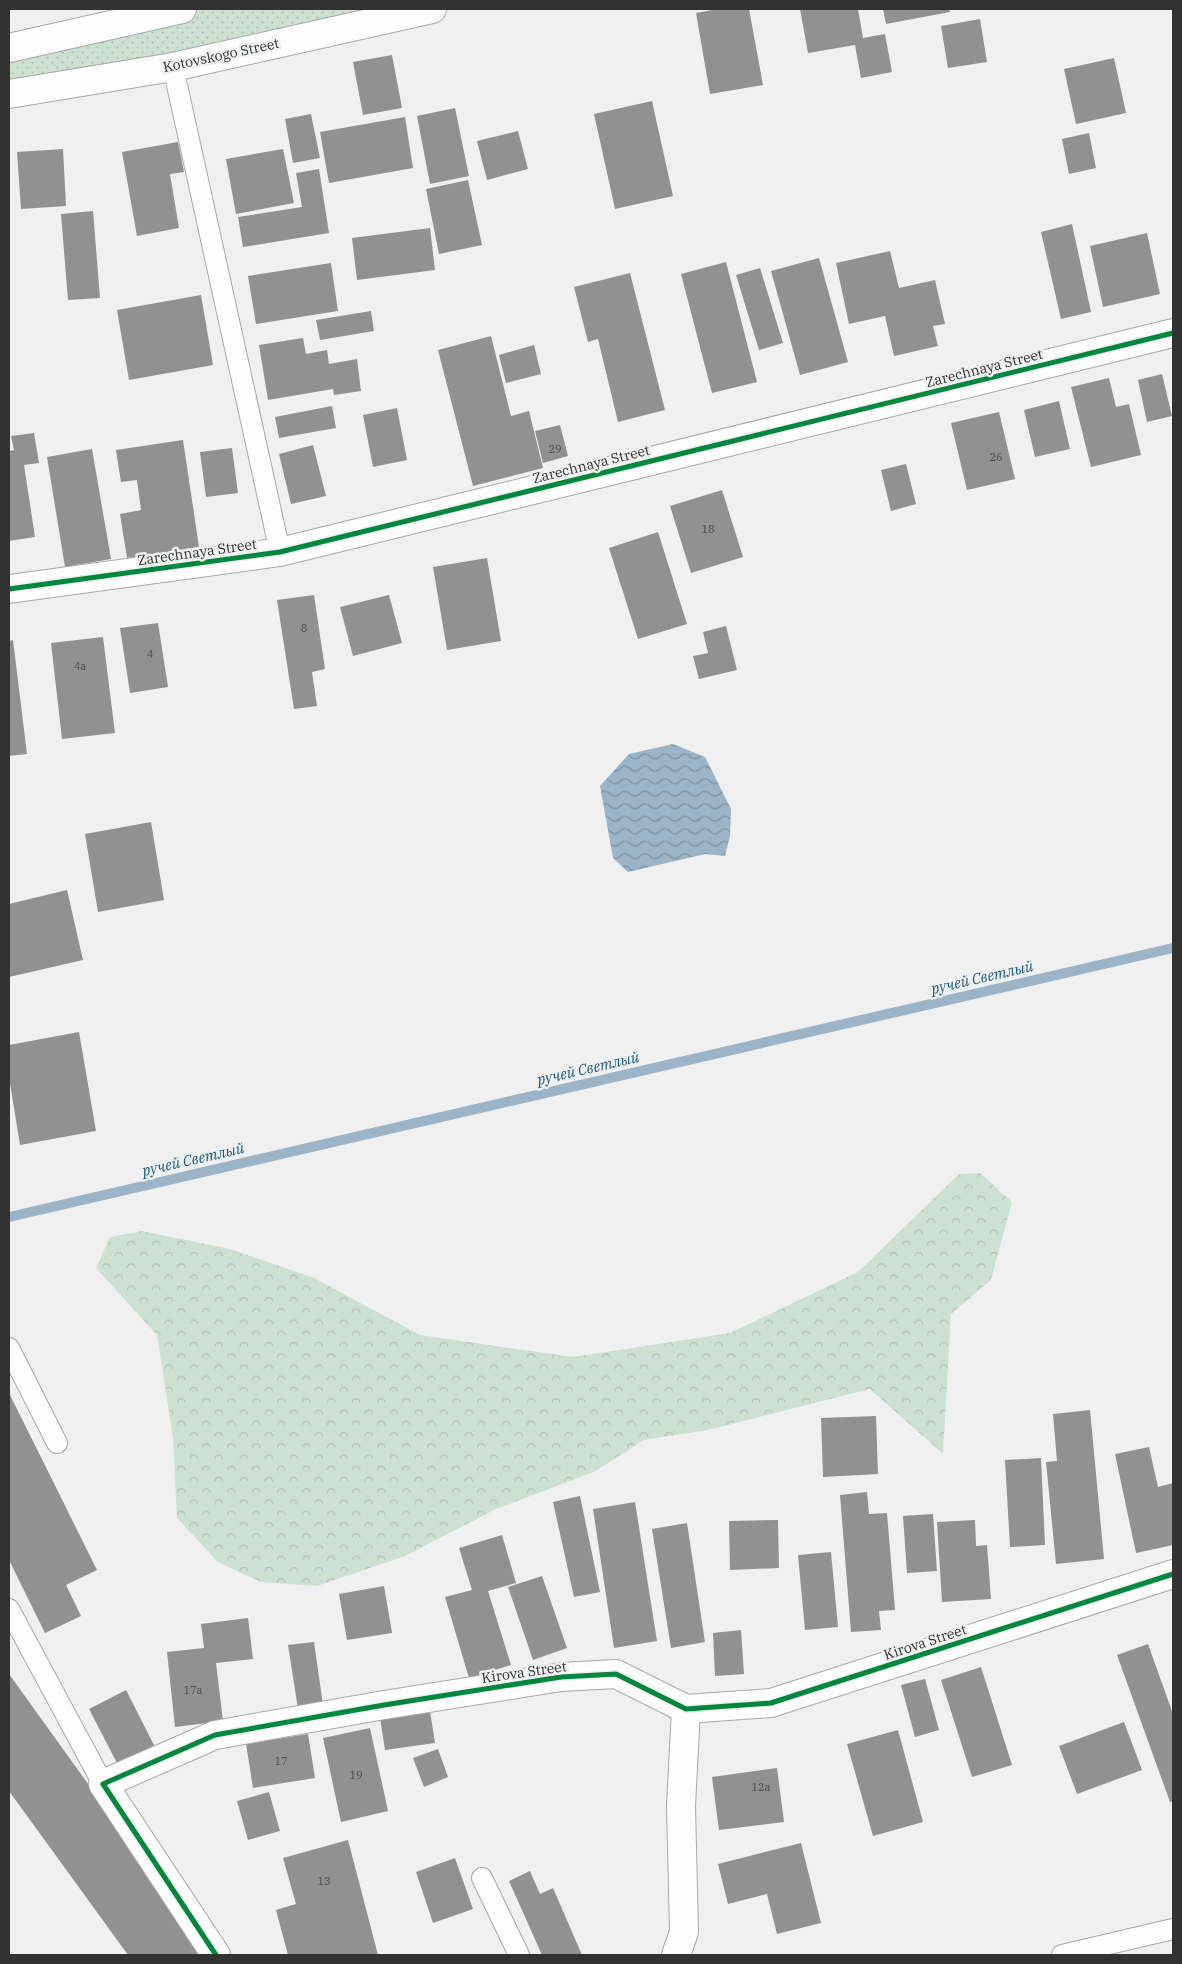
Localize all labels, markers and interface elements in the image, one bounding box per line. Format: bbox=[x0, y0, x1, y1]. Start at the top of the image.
street label: Kotovskogo Street bbox=[161, 34, 281, 76]
street label: Zarechnaya Street bbox=[924, 345, 1045, 391]
street label: Zarechnaya Street bbox=[531, 441, 652, 487]
house number: 29 bbox=[548, 442, 562, 456]
house number: 26 bbox=[989, 450, 1003, 464]
house number: 18 bbox=[701, 522, 715, 536]
street label: Zarechnaya Street bbox=[136, 535, 258, 569]
house number: 8 bbox=[301, 621, 307, 635]
house number: 4 bbox=[147, 647, 154, 661]
house number: 4а bbox=[74, 659, 86, 673]
water label: ручей Светлый bbox=[927, 956, 1035, 998]
water label: ручей Светлый bbox=[533, 1047, 641, 1089]
water label: ручей Светлый bbox=[138, 1138, 246, 1180]
street label: Kirova Street bbox=[881, 1620, 969, 1664]
street label: Kirova Street bbox=[480, 1657, 568, 1687]
house number: 17а bbox=[183, 1683, 203, 1697]
house number: 17 bbox=[274, 1754, 288, 1768]
house number: 19 bbox=[349, 1768, 363, 1782]
house number: 12а bbox=[751, 1780, 771, 1794]
house number: 13 bbox=[317, 1874, 331, 1888]

